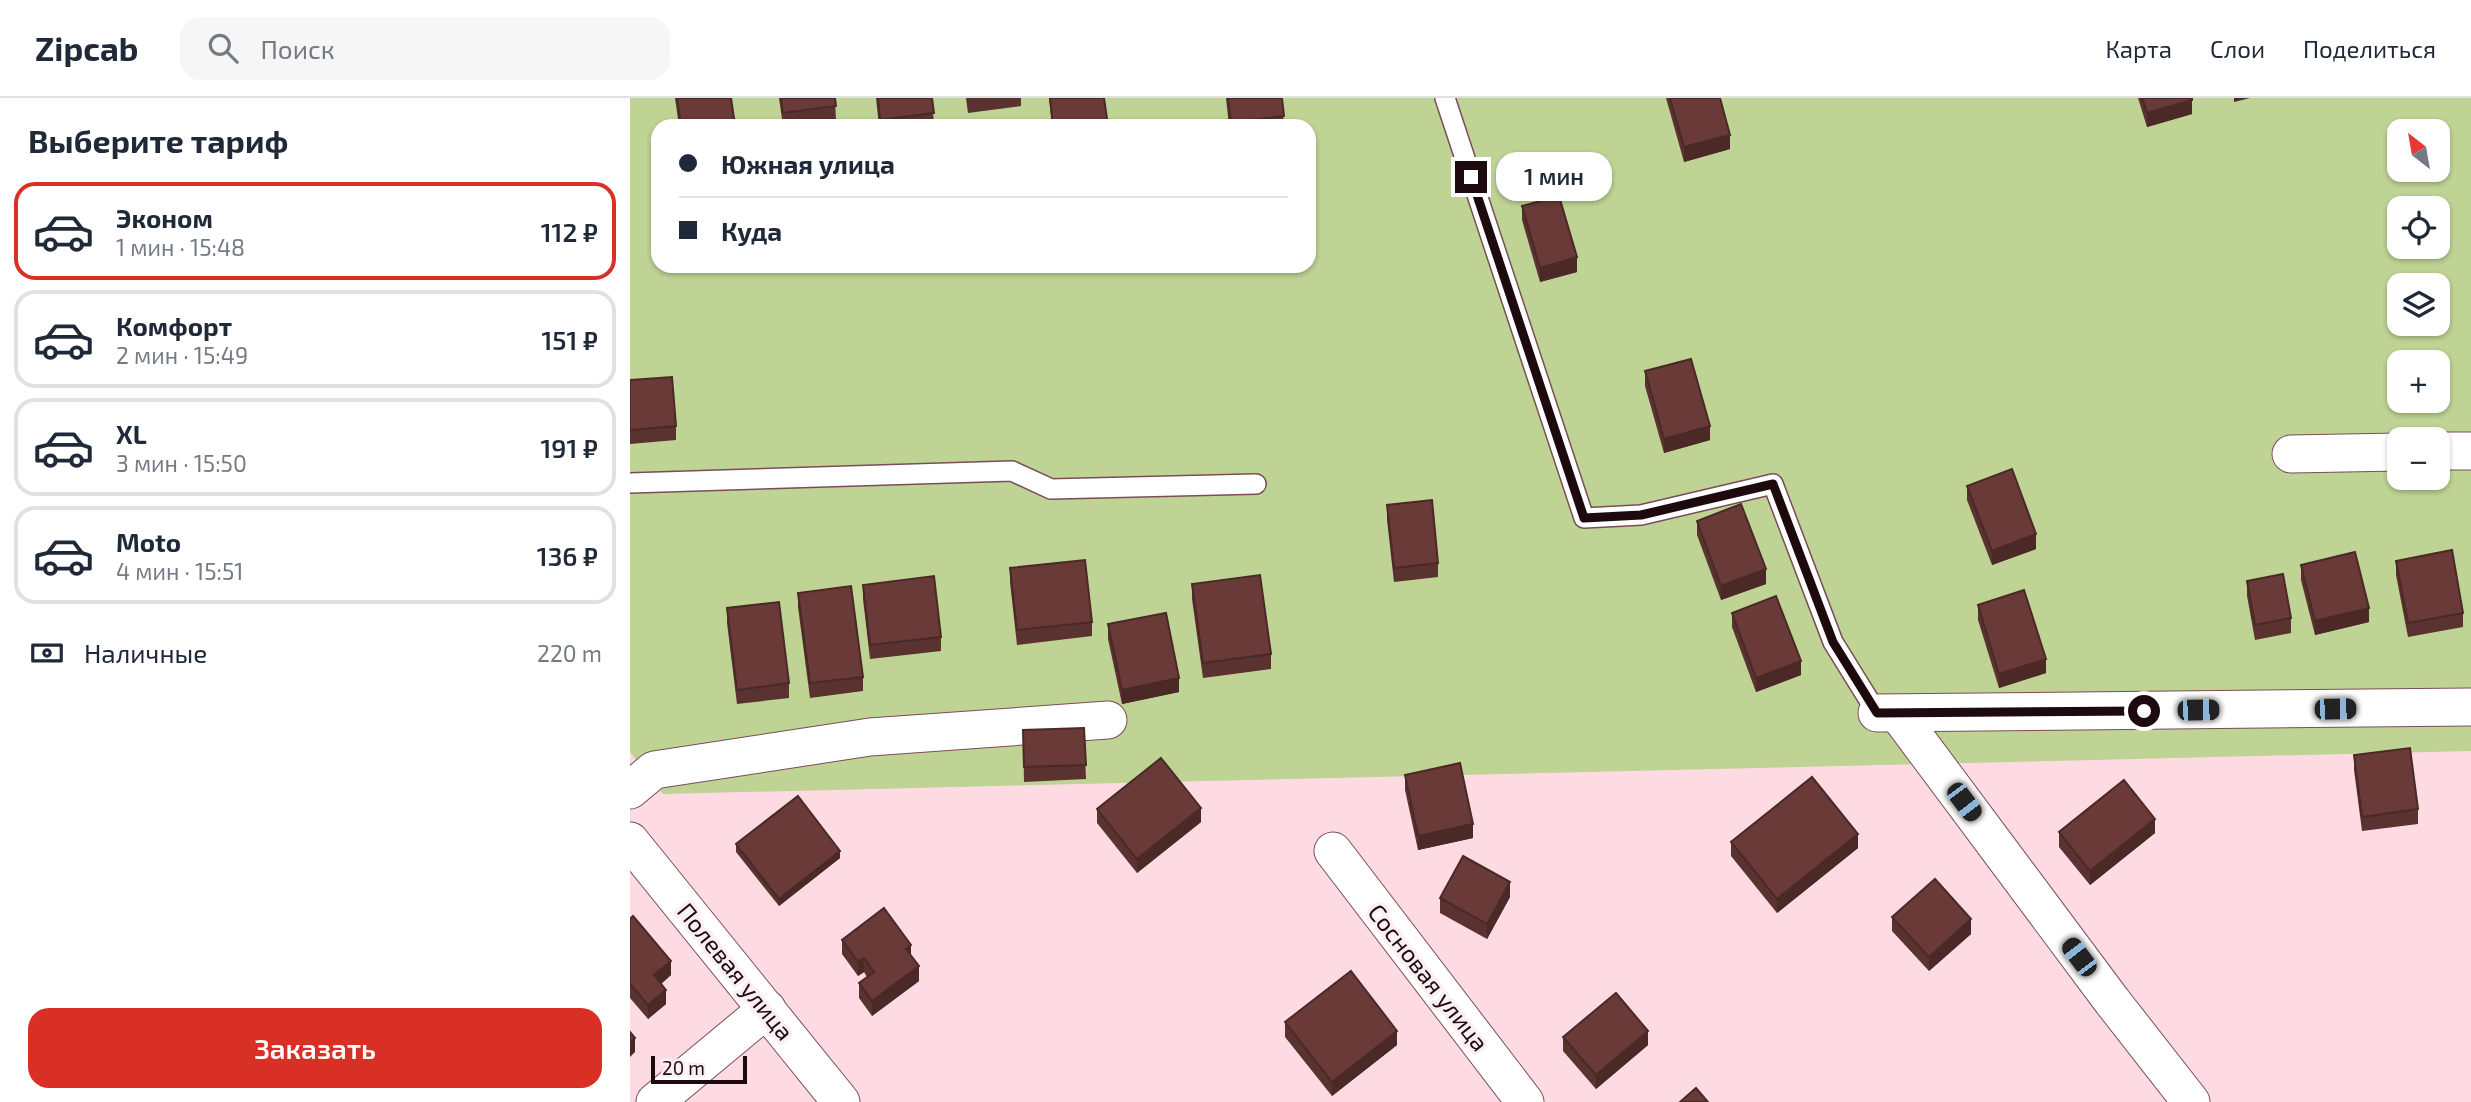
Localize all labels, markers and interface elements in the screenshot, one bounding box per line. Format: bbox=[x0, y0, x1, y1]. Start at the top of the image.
search box bbox=[180, 17, 670, 80]
text: Zipcab bbox=[35, 28, 138, 68]
icon: search bbox=[204, 29, 242, 67]
text: Поиск bbox=[260, 33, 335, 64]
text: Карта bbox=[2105, 34, 2172, 63]
text: Слои bbox=[2210, 34, 2265, 63]
text: Поделиться bbox=[2303, 34, 2436, 63]
north arrow bbox=[2387, 119, 2450, 182]
map controls bbox=[2387, 119, 2450, 490]
text: Выберите тариф bbox=[28, 121, 288, 159]
text: Южная улица bbox=[721, 148, 895, 179]
callout: 1 мин bbox=[1496, 153, 1611, 202]
route end bbox=[1455, 161, 1487, 193]
text: 1 мин bbox=[1524, 162, 1584, 190]
button: locate bbox=[2387, 196, 2450, 259]
icon: car bbox=[32, 200, 95, 263]
text: Эконом bbox=[116, 202, 213, 233]
text: Куда bbox=[721, 215, 782, 246]
text: 112 ₽ bbox=[541, 216, 598, 247]
text: 1 мин · 15:48 bbox=[116, 233, 245, 261]
button: layers bbox=[2387, 273, 2450, 336]
icon: car bbox=[32, 308, 95, 371]
text: Комфорт bbox=[116, 310, 232, 341]
text: 151 ₽ bbox=[541, 324, 598, 355]
text: 2 мин · 15:49 bbox=[116, 341, 248, 369]
button: + bbox=[2387, 350, 2450, 413]
icon: car bbox=[32, 416, 95, 479]
text: XL bbox=[116, 418, 147, 449]
button: − bbox=[2387, 427, 2450, 490]
text: 191 ₽ bbox=[541, 432, 598, 463]
text: 3 мин · 15:50 bbox=[116, 449, 247, 477]
icon: car bbox=[32, 524, 95, 587]
text: Moto bbox=[116, 526, 181, 557]
text: 136 ₽ bbox=[537, 540, 598, 571]
text: 4 мин · 15:51 bbox=[116, 557, 243, 585]
icon: cash bbox=[28, 634, 66, 672]
text: Наличные bbox=[84, 637, 207, 668]
text: 220 m bbox=[537, 639, 602, 667]
route start bbox=[2128, 695, 2160, 727]
car bbox=[2314, 698, 2357, 720]
car bbox=[2177, 699, 2220, 721]
car bbox=[1943, 779, 1986, 825]
street label: Полевая улица bbox=[671, 897, 800, 1046]
street label: Сосновая улица bbox=[1362, 898, 1495, 1057]
car bbox=[2058, 934, 2101, 980]
button: Заказать bbox=[28, 1008, 602, 1088]
scale bar bbox=[651, 1053, 747, 1085]
text: 20 m bbox=[662, 1056, 705, 1079]

